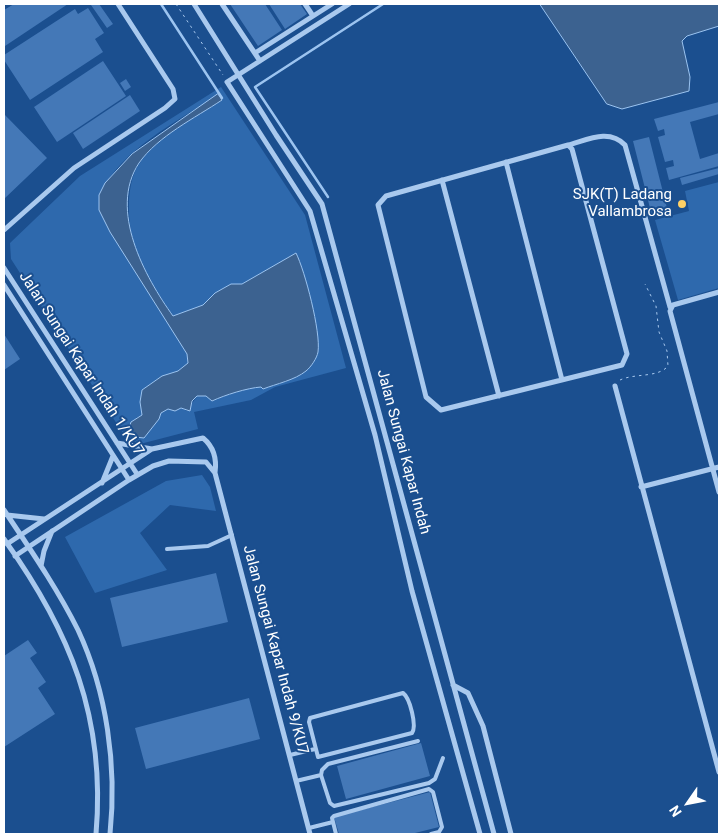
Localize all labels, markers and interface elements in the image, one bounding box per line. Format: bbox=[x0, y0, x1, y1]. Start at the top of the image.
place label: SJK(T) Ladang Vallambrosa bbox=[573, 186, 672, 221]
marker: SJK(T) Ladang Vallambrosa bbox=[676, 198, 688, 210]
street label: Jalan Sungai Kapar Indah 1/KU7 bbox=[15, 269, 147, 459]
street label: Jalan Sungai Kapar Indah bbox=[372, 368, 434, 536]
street label: Jalan Sungai Kapar Indah 9/KU7 bbox=[238, 543, 312, 757]
north arrow bbox=[663, 778, 713, 828]
text: N bbox=[666, 803, 685, 820]

